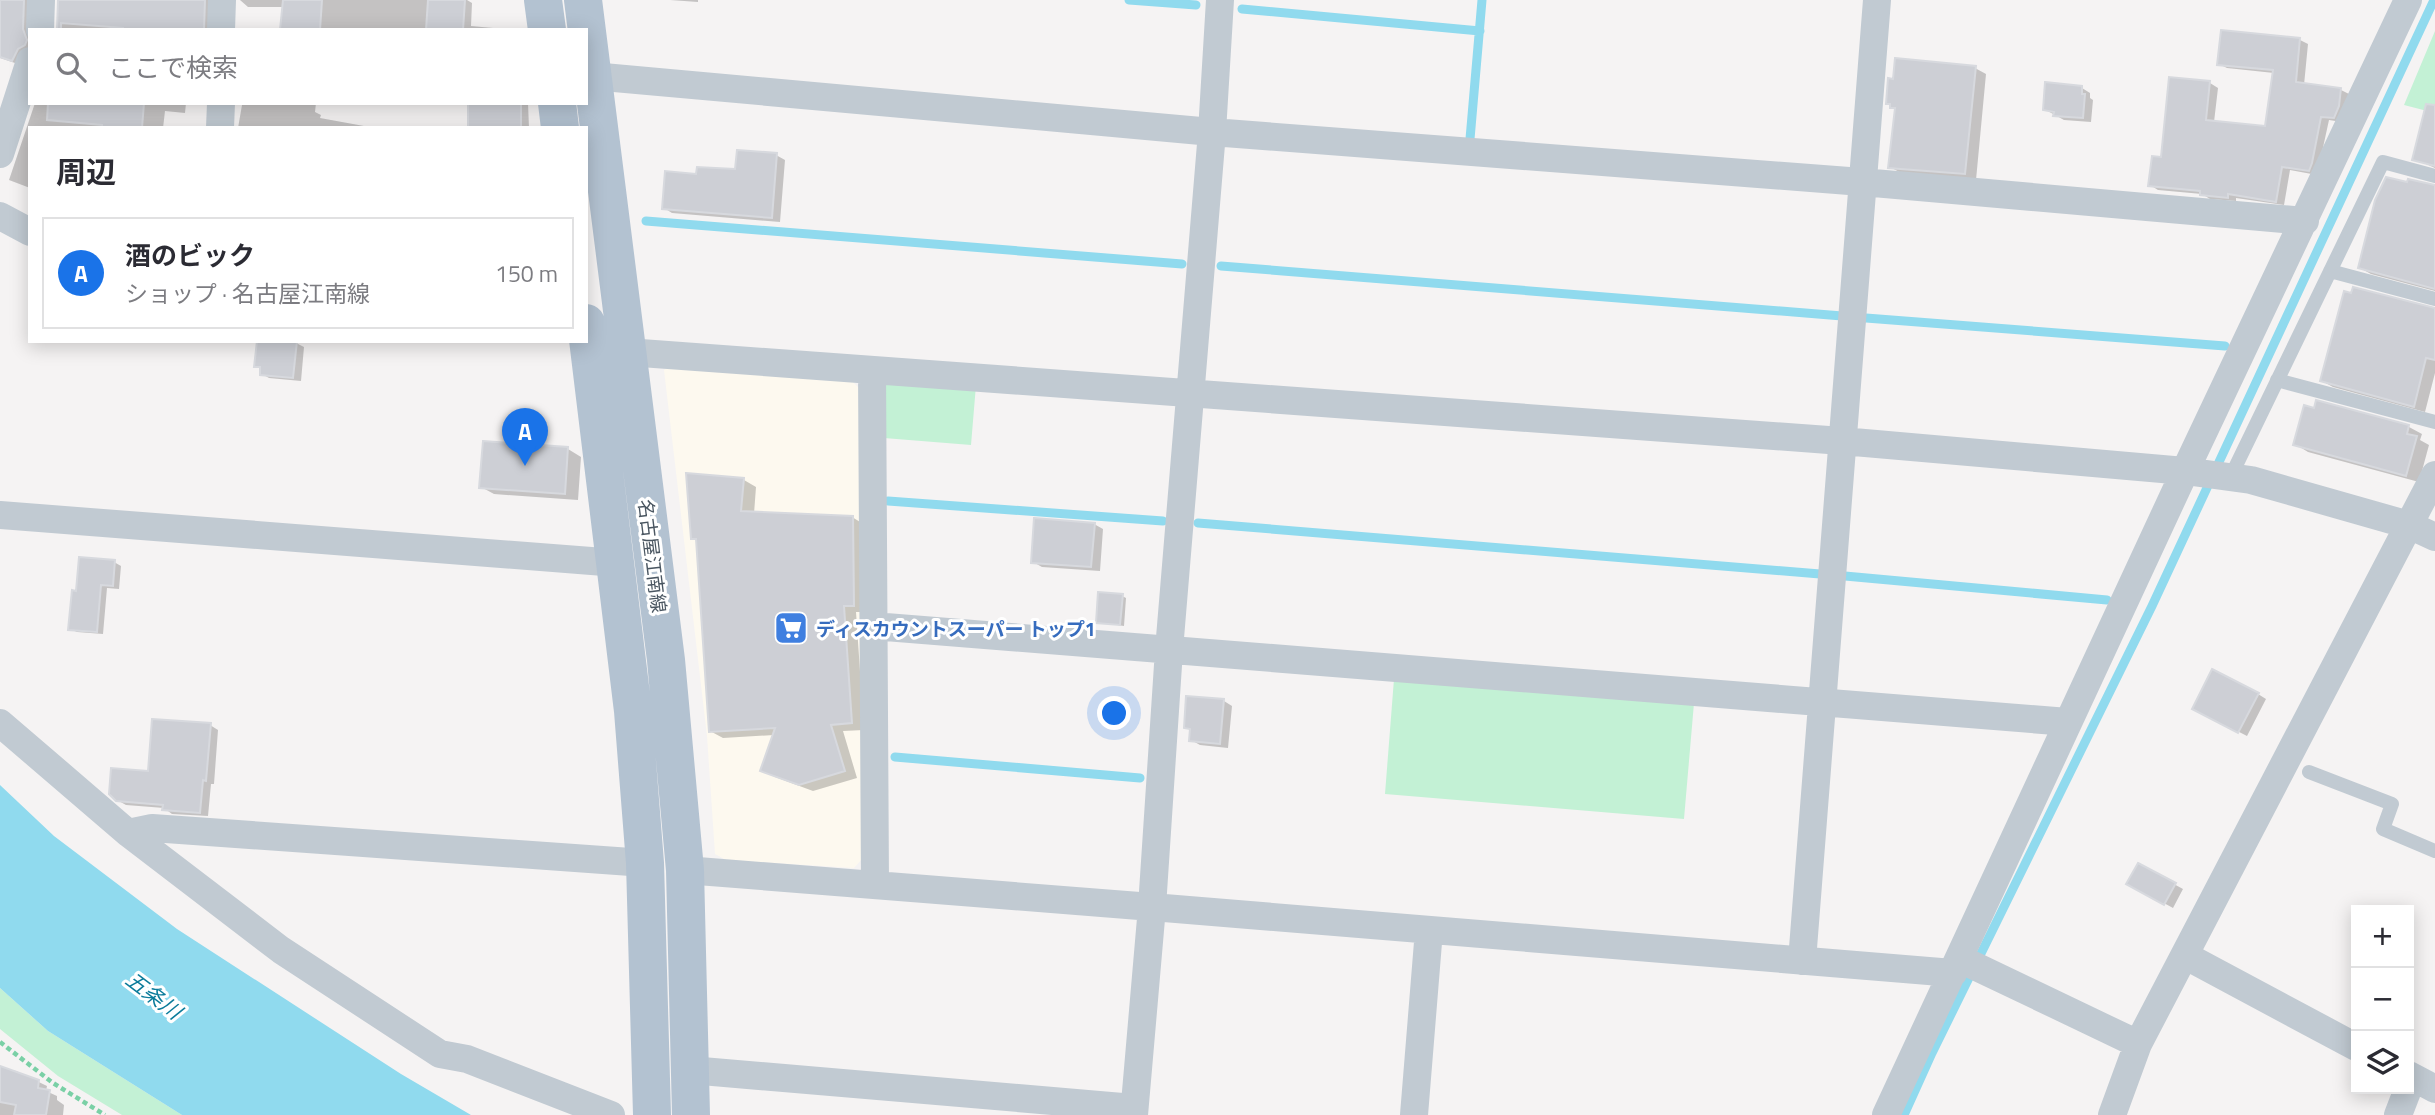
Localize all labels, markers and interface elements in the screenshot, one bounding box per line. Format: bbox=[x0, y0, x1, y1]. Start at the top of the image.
search box bbox=[28, 28, 588, 105]
icon: search bbox=[52, 48, 90, 86]
text: ここで検索 bbox=[108, 48, 238, 87]
text: 周辺 bbox=[56, 149, 116, 195]
text: 酒のビック bbox=[125, 236, 255, 275]
text: A bbox=[74, 256, 88, 291]
text: 150 m bbox=[495, 256, 558, 291]
text: ショップ · 名古屋江南線 bbox=[125, 276, 370, 311]
pin: A bbox=[502, 408, 548, 466]
street label: 名古屋江南線 bbox=[632, 498, 674, 614]
supermarket icon: ディスカウントスーパー トップ1 bbox=[772, 609, 810, 647]
place label: ディスカウントスーパー トップ1 bbox=[816, 614, 1095, 643]
your location bbox=[1097, 696, 1131, 730]
map controls bbox=[2351, 905, 2414, 1094]
button: + bbox=[2351, 905, 2414, 968]
water label: 五条川 bbox=[119, 963, 190, 1028]
button: − bbox=[2351, 968, 2414, 1031]
button: layers bbox=[2351, 1031, 2414, 1094]

